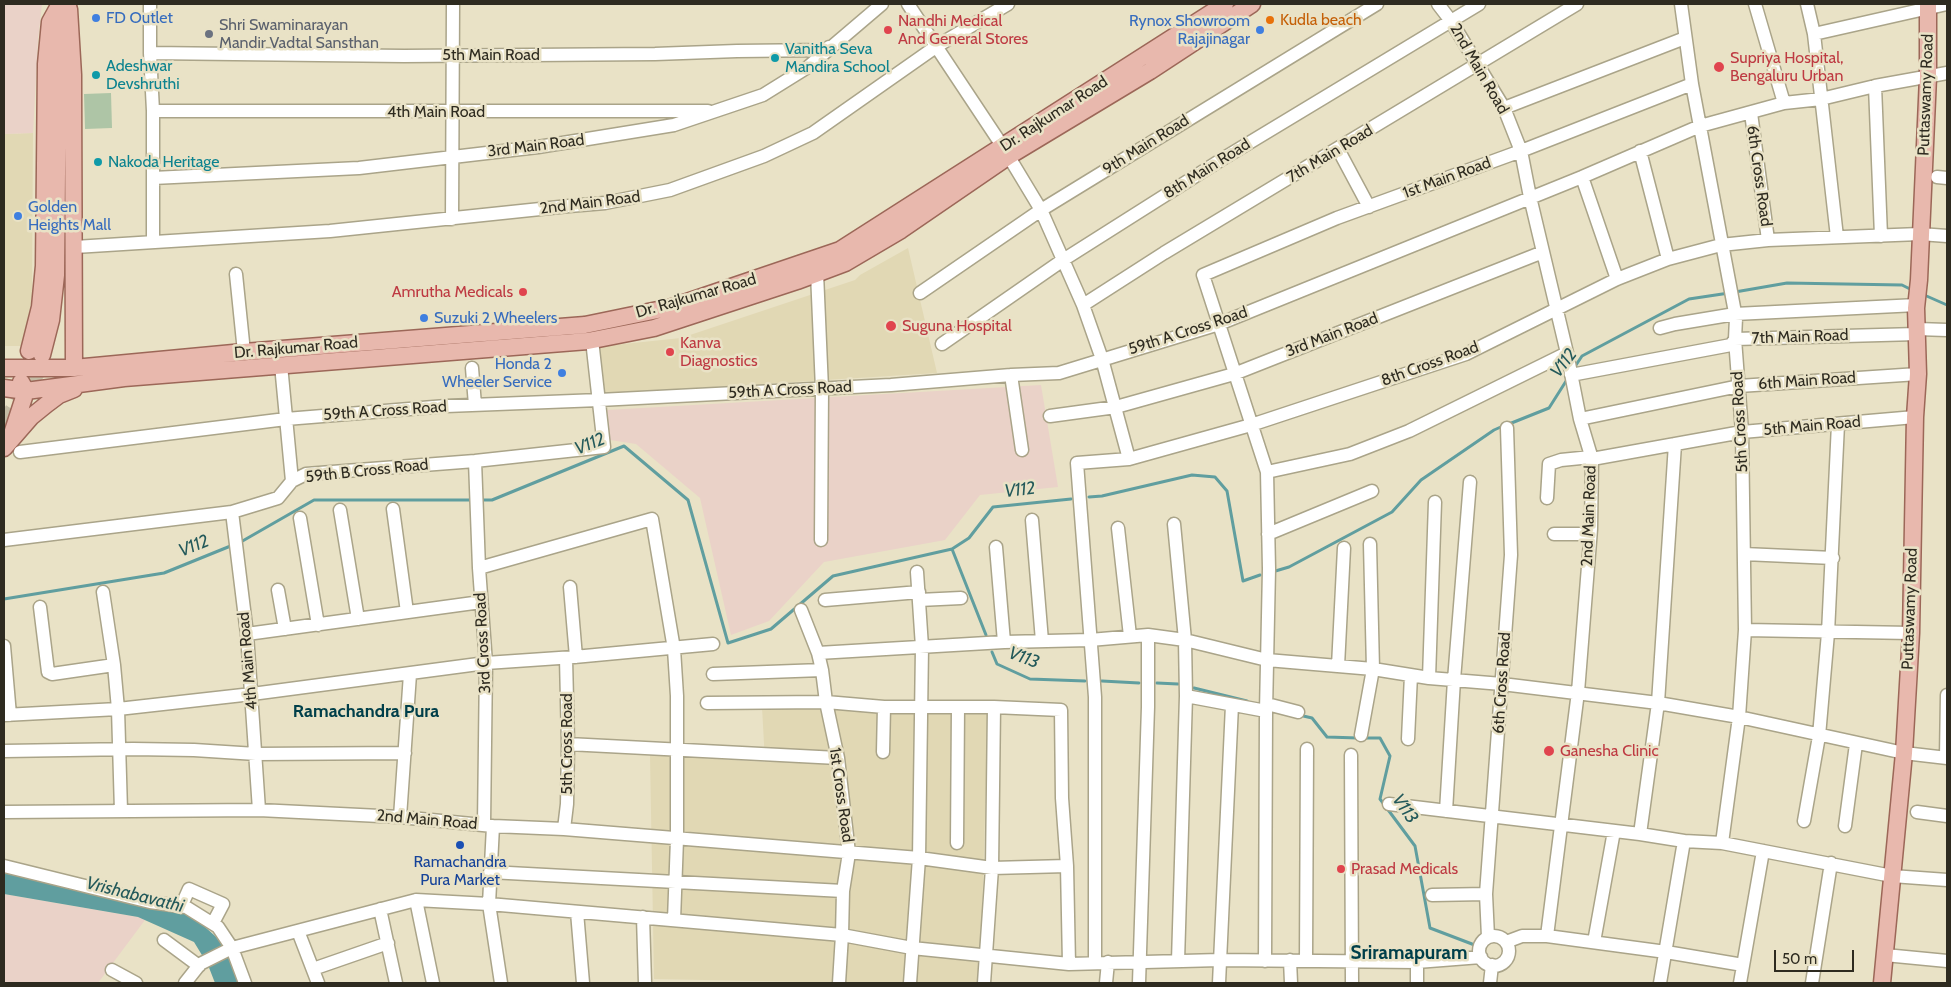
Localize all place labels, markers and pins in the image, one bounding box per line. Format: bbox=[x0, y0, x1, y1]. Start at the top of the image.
place label: FD Outlet bbox=[106, 8, 173, 28]
place label: Kudla beach bbox=[1280, 10, 1362, 30]
place label: Nandhi Medical And General Stores bbox=[898, 11, 1028, 49]
place label: Rynox Showroom Rajajinagar bbox=[1129, 11, 1250, 49]
marker: FD Outlet bbox=[90, 12, 102, 24]
marker: Kudla beach bbox=[1264, 14, 1276, 26]
place label: Shri Swaminarayan Mandir Vadtal Sansthan bbox=[219, 15, 379, 53]
marker: Nandhi Medical And General Stores bbox=[882, 24, 894, 36]
marker: Rynox Showroom Rajajinagar bbox=[1254, 24, 1266, 36]
marker: Shri Swaminarayan Mandir Vadtal Sansthan bbox=[203, 28, 215, 40]
place label: Vanitha Seva Mandira School bbox=[785, 39, 890, 77]
place label: Supriya Hospital, Bengaluru Urban bbox=[1730, 48, 1843, 86]
marker: Vanitha Seva Mandira School bbox=[769, 52, 781, 64]
place label: Adeshwar Devshruthi bbox=[106, 56, 180, 94]
marker: Supriya Hospital, Bengaluru Urban bbox=[1712, 60, 1726, 74]
marker: Adeshwar Devshruthi bbox=[90, 69, 102, 81]
place label: Nakoda Heritage bbox=[108, 152, 220, 172]
marker: Nakoda Heritage bbox=[92, 156, 104, 168]
place label: Golden Heights Mall bbox=[28, 197, 111, 235]
marker: Golden Heights Mall bbox=[12, 210, 24, 222]
place label: Amrutha Medicals bbox=[392, 282, 513, 302]
marker: Amrutha Medicals bbox=[517, 286, 529, 298]
place label: Suzuki 2 Wheelers bbox=[434, 308, 557, 328]
marker: Suzuki 2 Wheelers bbox=[418, 312, 430, 324]
place label: Suguna Hospital bbox=[902, 316, 1012, 336]
marker: Suguna Hospital bbox=[884, 319, 898, 333]
place label: Kanva Diagnostics bbox=[680, 333, 758, 371]
marker: Kanva Diagnostics bbox=[664, 346, 676, 358]
place label: Honda 2 Wheeler Service bbox=[442, 354, 552, 392]
marker: Honda 2 Wheeler Service bbox=[556, 367, 568, 379]
place label: Ganesha Clinic bbox=[1560, 741, 1659, 761]
marker: Ganesha Clinic bbox=[1542, 744, 1556, 758]
marker: Ramachandra Pura Market bbox=[454, 839, 466, 851]
place label: Ramachandra Pura Market bbox=[413, 852, 507, 890]
place label: Prasad Medicals bbox=[1351, 859, 1458, 879]
marker: Prasad Medicals bbox=[1335, 863, 1347, 875]

